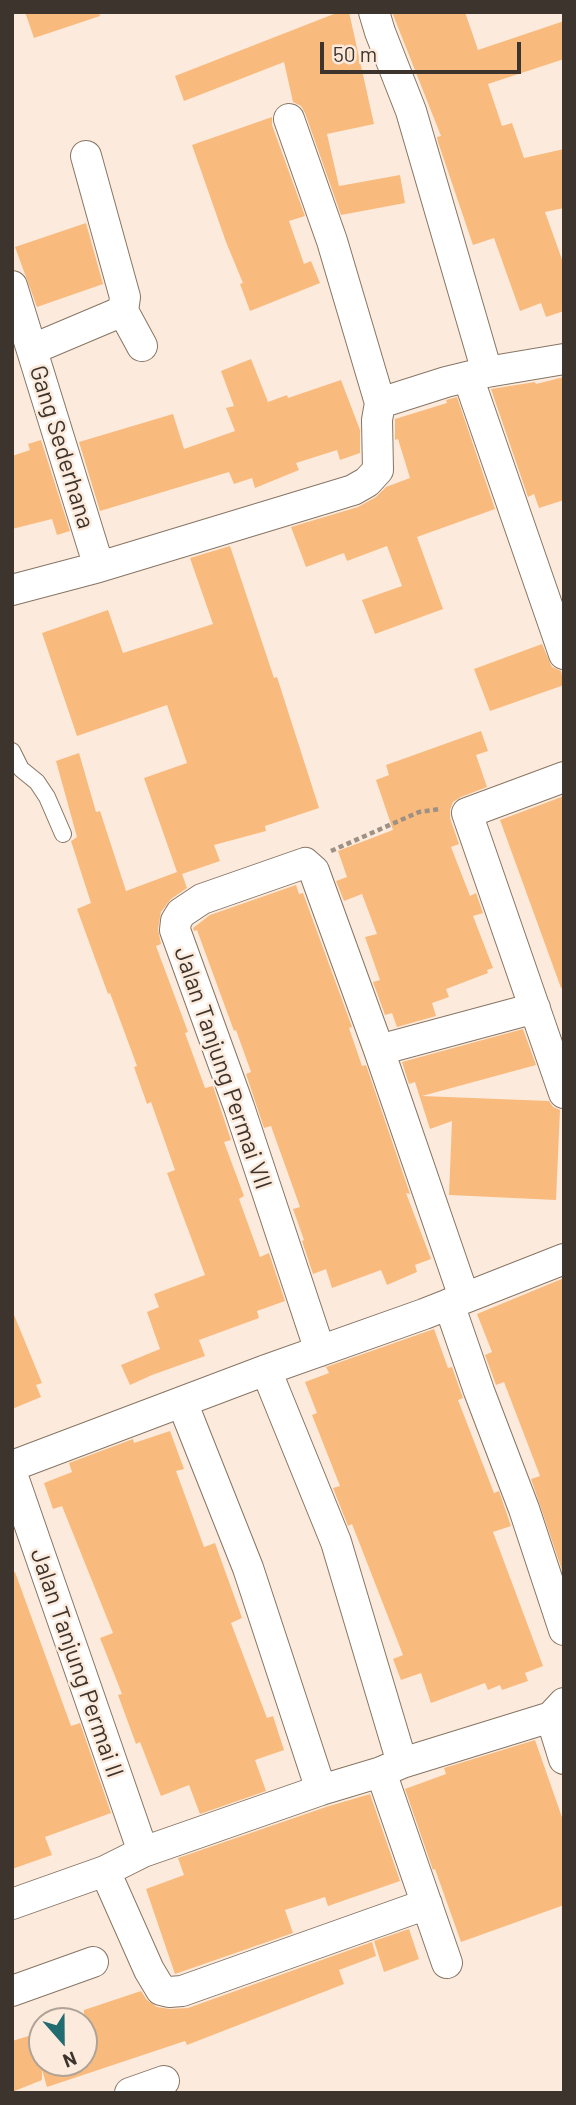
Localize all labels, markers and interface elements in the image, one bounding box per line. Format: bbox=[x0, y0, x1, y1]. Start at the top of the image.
scale bar bbox=[324, 28, 525, 72]
text: 50 m bbox=[333, 41, 377, 66]
street label: Gang Sederhana bbox=[23, 362, 101, 532]
street label: Jalan Tanjung Permai VII bbox=[168, 943, 278, 1193]
street label: Jalan Tanjung Permai II bbox=[24, 1545, 130, 1781]
north arrow bbox=[28, 2007, 98, 2077]
text: N bbox=[60, 2047, 80, 2073]

